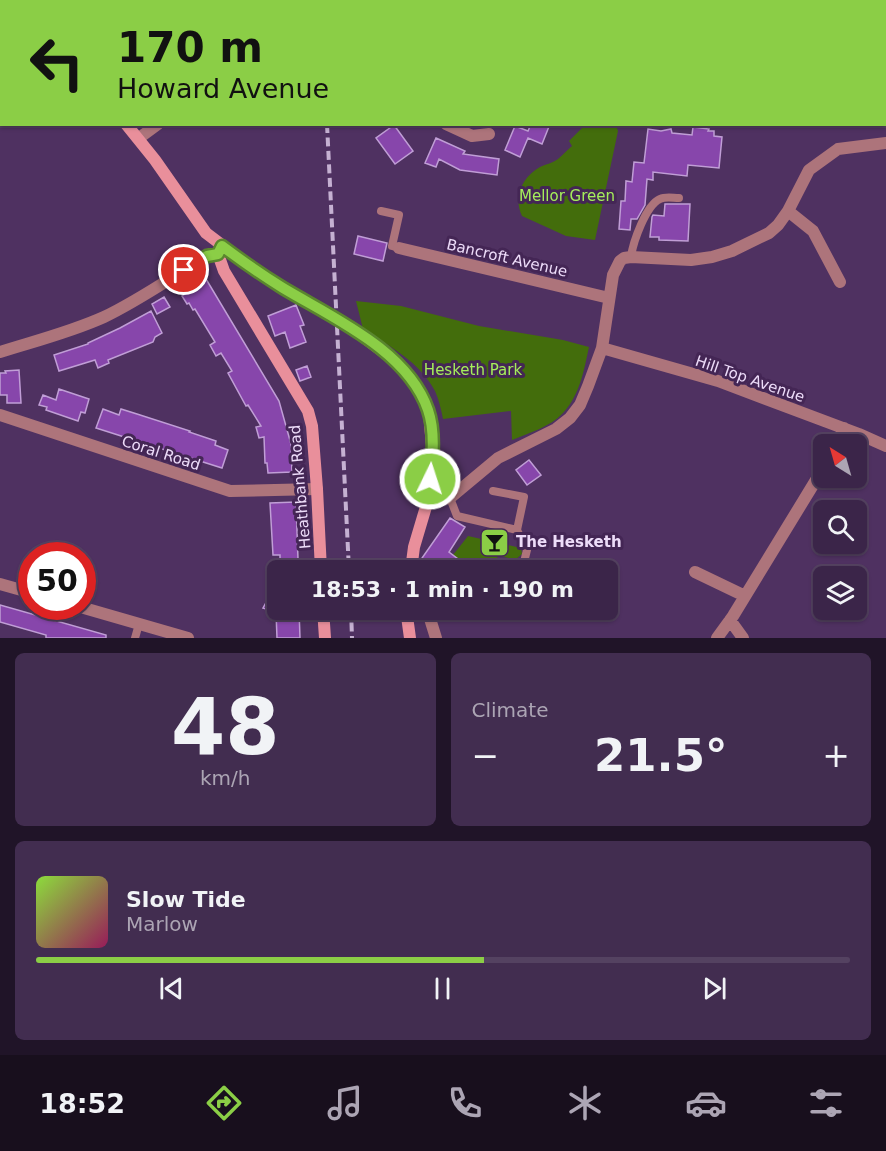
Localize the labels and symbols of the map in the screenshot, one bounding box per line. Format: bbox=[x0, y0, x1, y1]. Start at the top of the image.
park label: Mellor Green bbox=[519, 187, 615, 205]
street label: Bancroft Avenue bbox=[445, 235, 569, 281]
pin bbox=[158, 244, 209, 295]
street label: Hill Top Avenue bbox=[693, 352, 807, 406]
park label: Hesketh Park bbox=[424, 361, 522, 379]
street label: Heathbank Road bbox=[286, 424, 314, 550]
street label: Coral Road bbox=[119, 432, 203, 474]
north arrow bbox=[813, 434, 867, 488]
position arrow bbox=[398, 447, 462, 511]
bar icon: The Hesketh bbox=[479, 526, 511, 558]
place label: The Hesketh bbox=[516, 533, 622, 551]
speed limit sign: 50 bbox=[18, 542, 96, 620]

